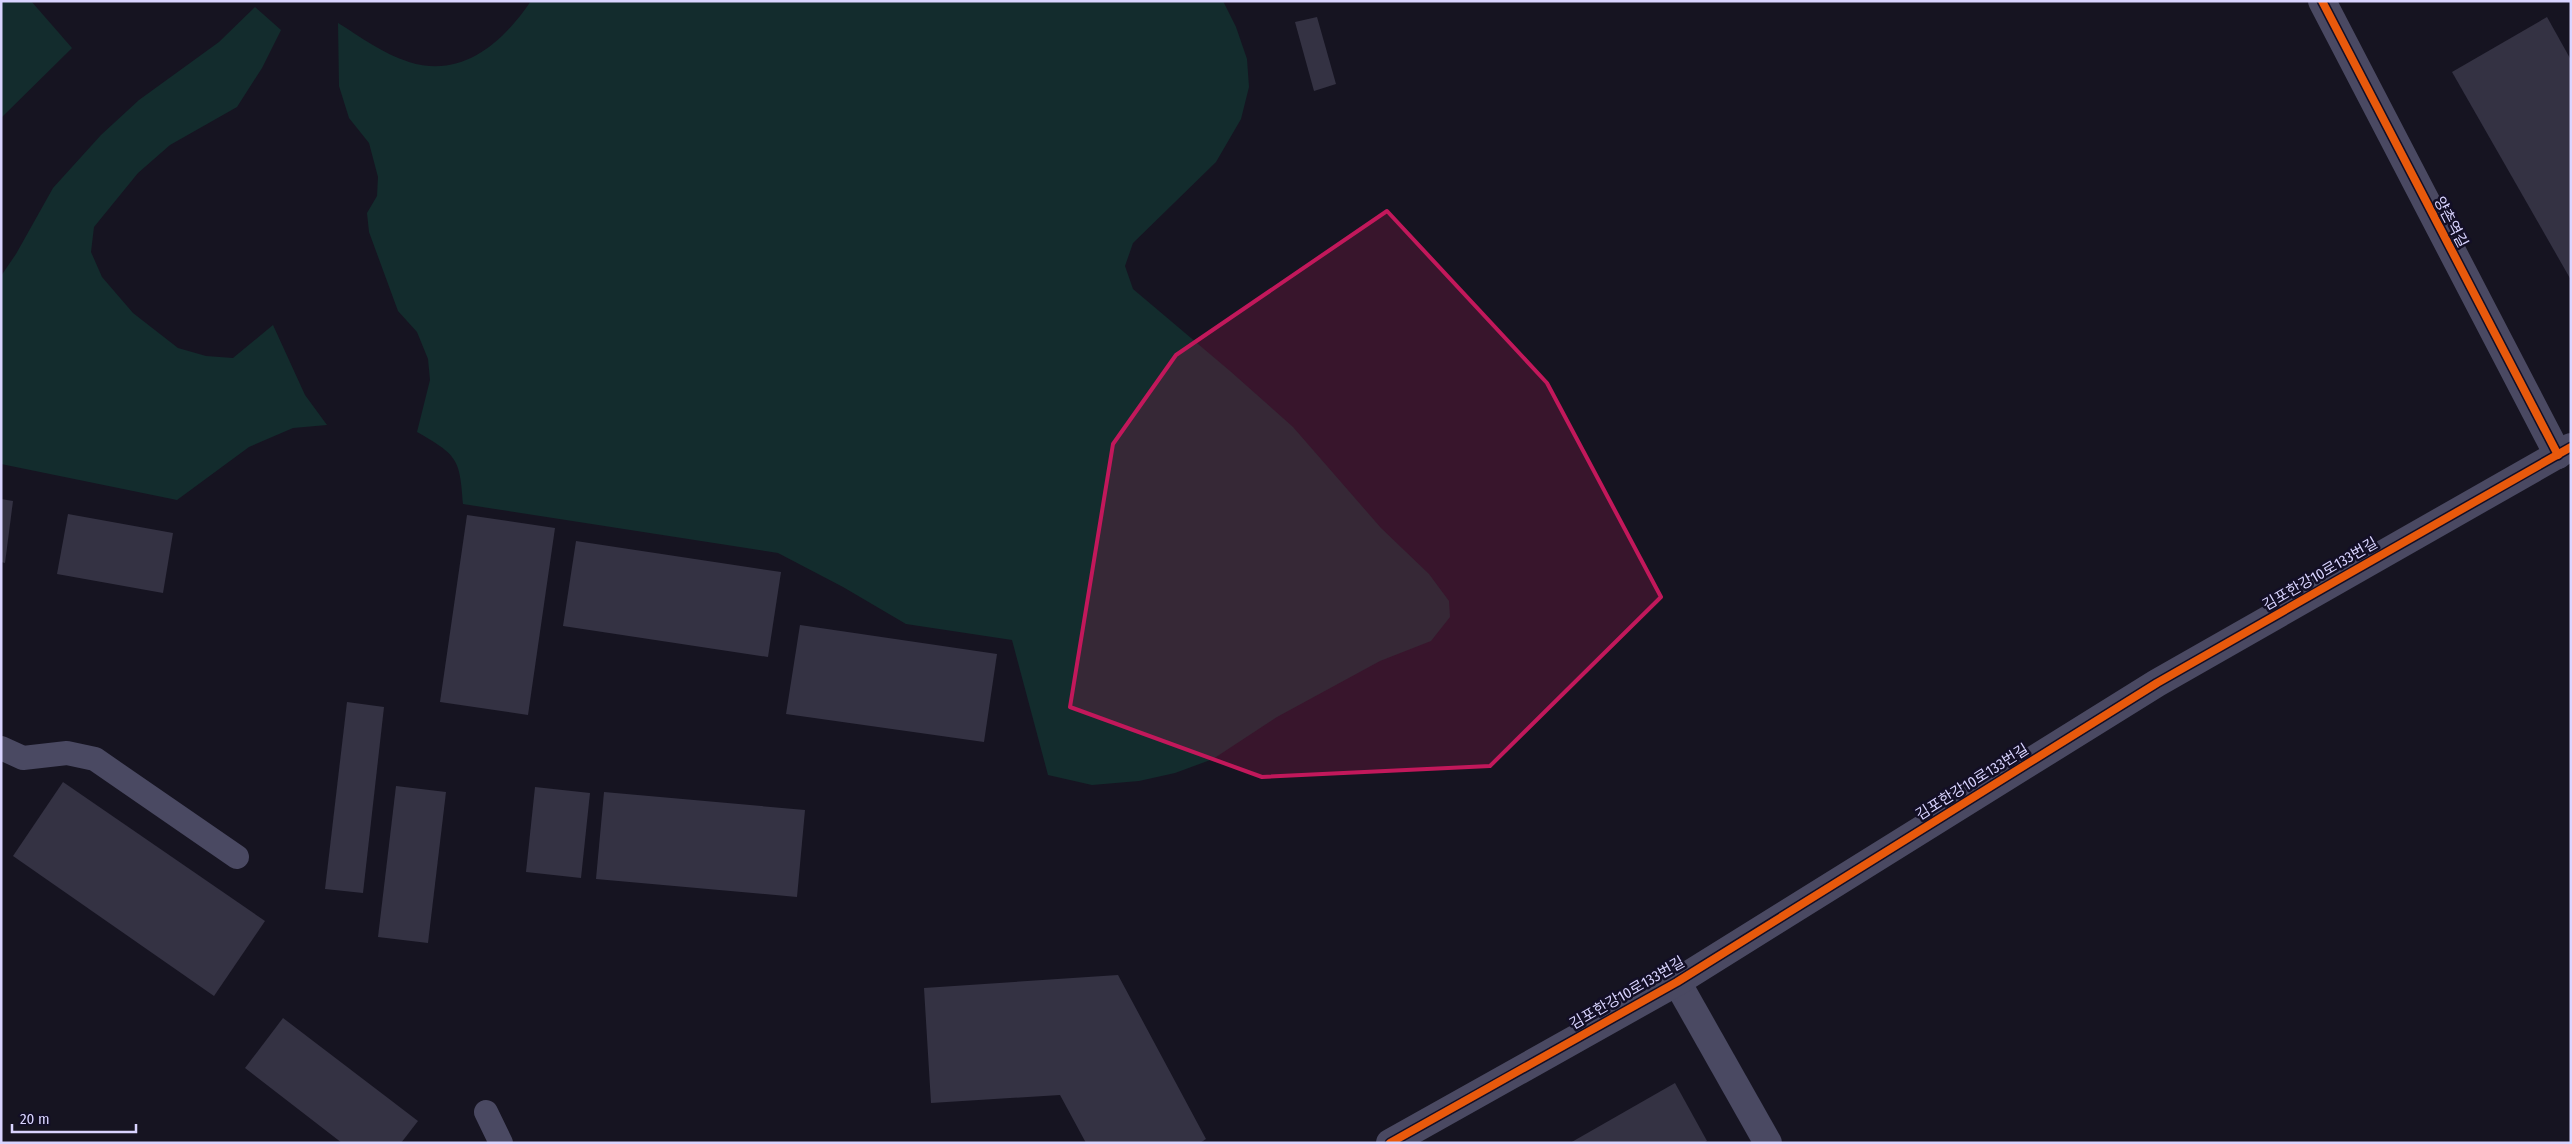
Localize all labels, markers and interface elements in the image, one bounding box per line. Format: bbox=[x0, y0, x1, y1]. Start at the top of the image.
street label: 양촌역길 bbox=[2430, 193, 2472, 251]
street label: 김포한강10로133번길 bbox=[2259, 534, 2381, 614]
street label: 김포한강10로133번길 bbox=[1912, 740, 2032, 824]
street label: 김포한강10로133번길 bbox=[1566, 953, 1688, 1033]
scale bar bbox=[12, 1102, 136, 1134]
text: 20 m bbox=[20, 1110, 50, 1128]

